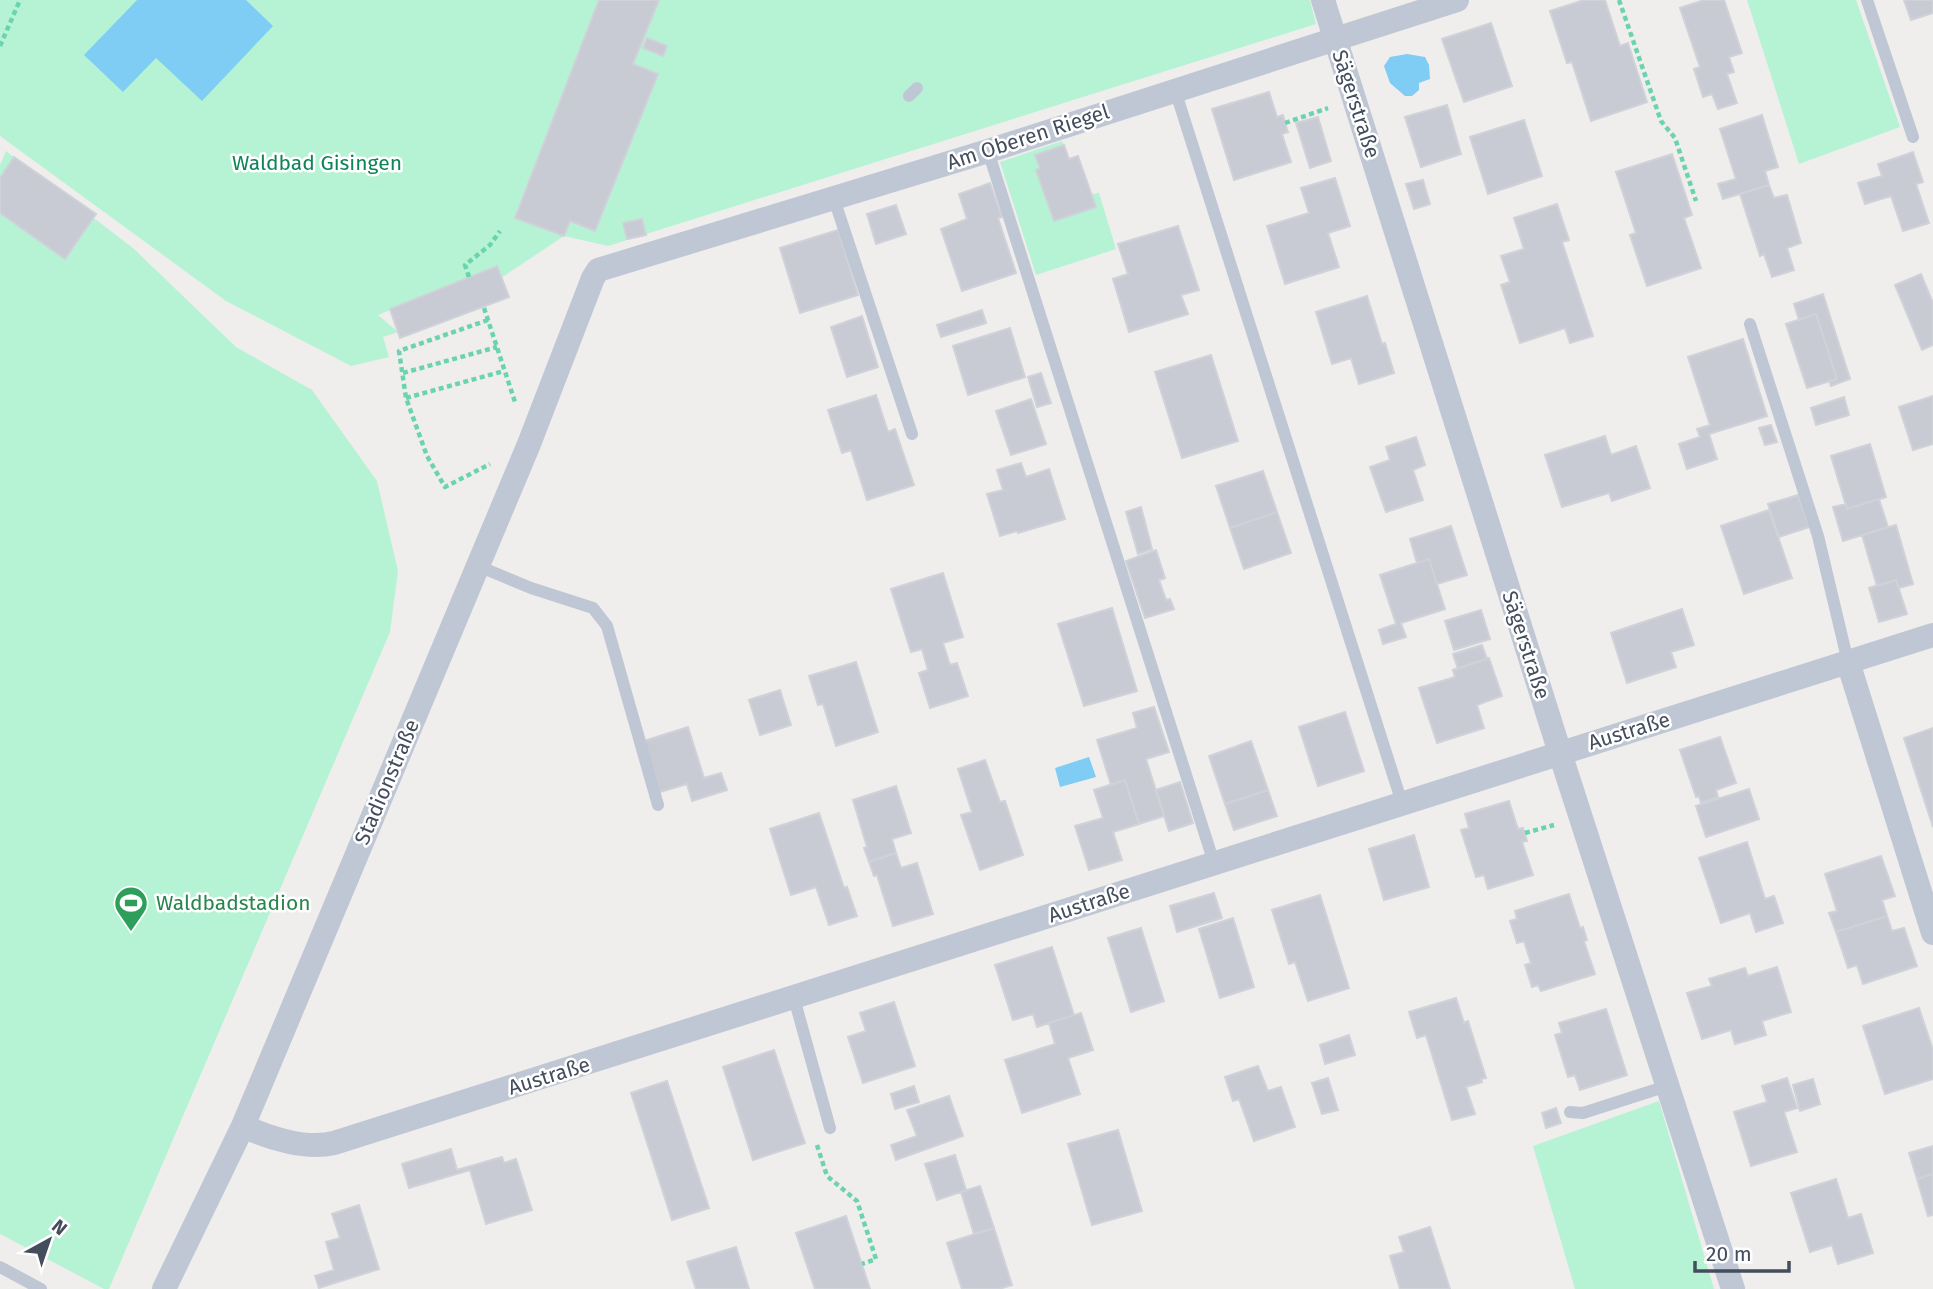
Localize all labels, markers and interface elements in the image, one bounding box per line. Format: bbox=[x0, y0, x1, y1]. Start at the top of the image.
street label: Sägerstraße bbox=[1326, 46, 1386, 162]
street label: Am Oberen Riegel bbox=[944, 99, 1112, 175]
park label: Waldbad Gisingen bbox=[232, 150, 402, 176]
street label: Sägerstraße bbox=[1496, 587, 1556, 703]
street label: Austraße bbox=[1585, 706, 1673, 756]
street label: Stadionstraße bbox=[349, 716, 425, 848]
street label: Austraße bbox=[1045, 878, 1133, 928]
sports icon: Waldbadstadion bbox=[112, 884, 150, 933]
place label: Waldbadstadion bbox=[156, 890, 311, 916]
street label: Austraße bbox=[505, 1051, 593, 1101]
north arrow bbox=[14, 1205, 84, 1275]
text: N bbox=[47, 1214, 72, 1240]
scale bar bbox=[1695, 1230, 1790, 1274]
text: 20 m bbox=[1706, 1241, 1752, 1267]

